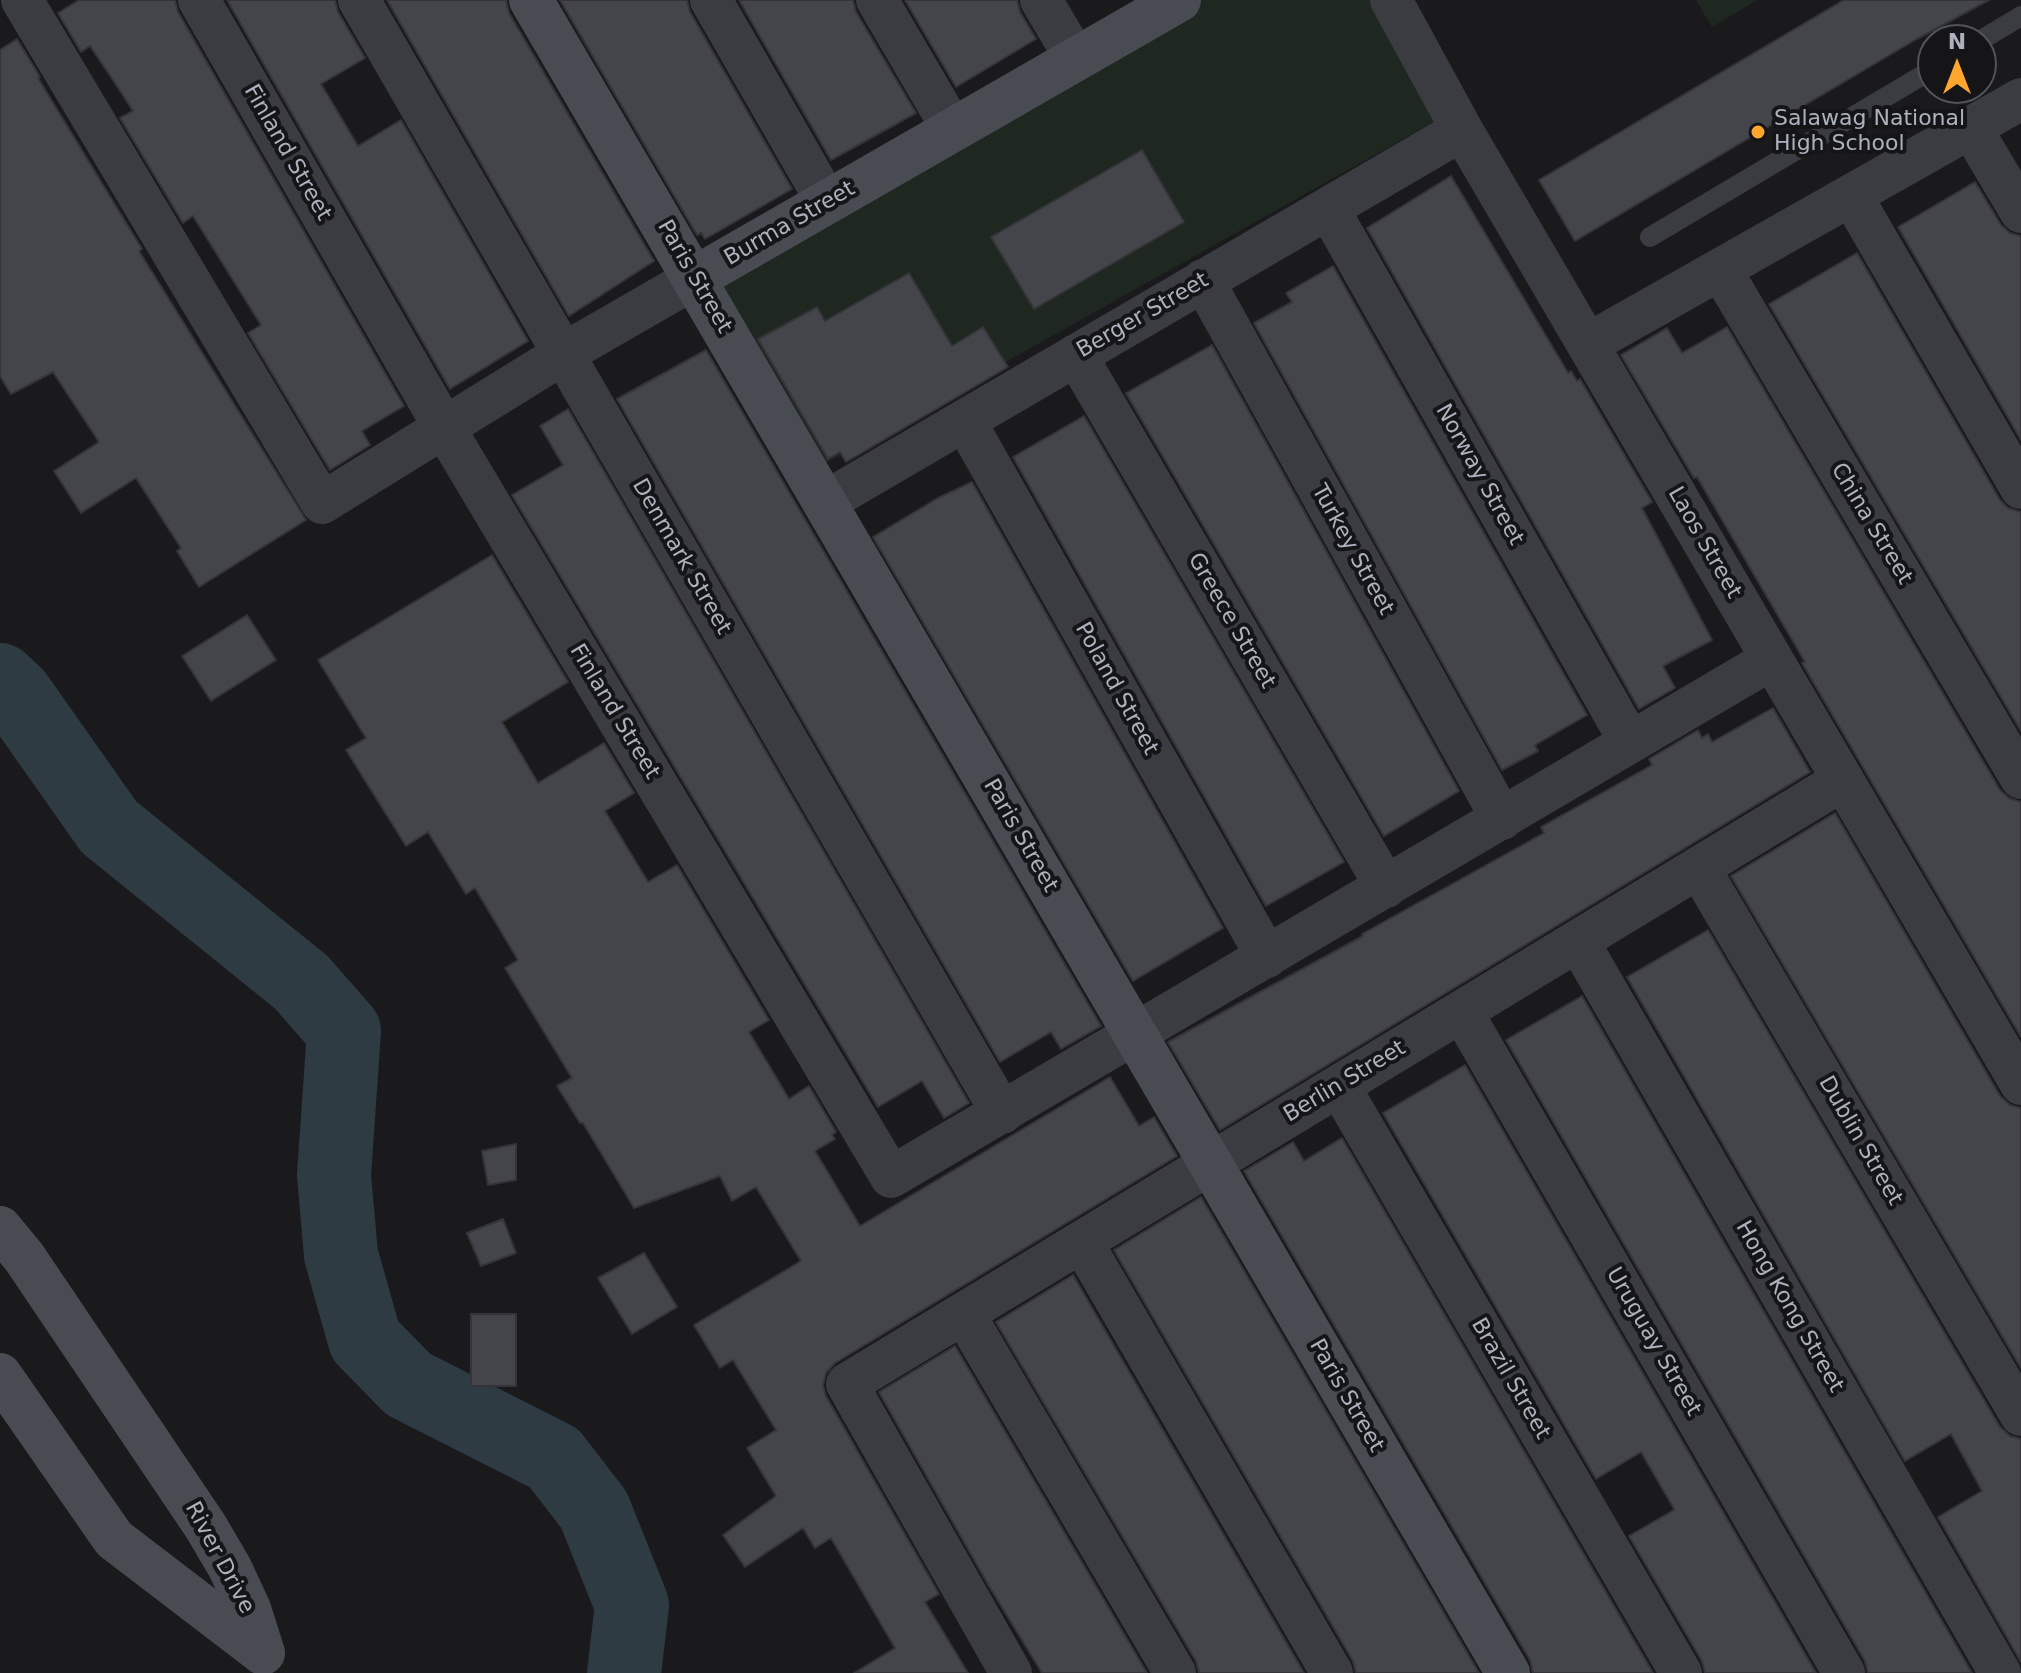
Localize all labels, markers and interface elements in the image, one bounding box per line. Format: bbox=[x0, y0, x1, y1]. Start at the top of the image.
north arrow bbox=[1917, 24, 1997, 104]
text: N bbox=[1948, 29, 1966, 54]
street label: Finland Street bbox=[237, 80, 337, 226]
place label: Salawag National High School bbox=[1774, 106, 1965, 158]
marker: Salawag National High School bbox=[1749, 123, 1767, 141]
street label: Burma Street bbox=[720, 176, 860, 272]
street label: Paris Street bbox=[651, 216, 737, 338]
street label: Berger Street bbox=[1072, 268, 1214, 364]
street label: Norway Street bbox=[1429, 400, 1529, 550]
street label: China Street bbox=[1824, 459, 1918, 589]
street label: Denmark Street bbox=[626, 475, 736, 639]
street label: Turkey Street bbox=[1305, 480, 1399, 620]
street label: Laos Street bbox=[1661, 482, 1747, 604]
street label: Greece Street bbox=[1182, 549, 1280, 693]
street label: Poland Street bbox=[1069, 618, 1163, 760]
street label: Finland Street bbox=[563, 640, 665, 784]
street label: Paris Street bbox=[977, 775, 1063, 897]
street label: Berlin Street bbox=[1279, 1035, 1411, 1129]
street label: Dublin Street bbox=[1812, 1072, 1908, 1210]
street label: Hong Kong Street bbox=[1729, 1217, 1849, 1397]
street label: Uruguay Street bbox=[1600, 1263, 1706, 1421]
street label: Brazil Street bbox=[1465, 1314, 1555, 1444]
street label: Paris Street bbox=[1303, 1335, 1389, 1457]
street label: River Drive bbox=[179, 1498, 259, 1618]

